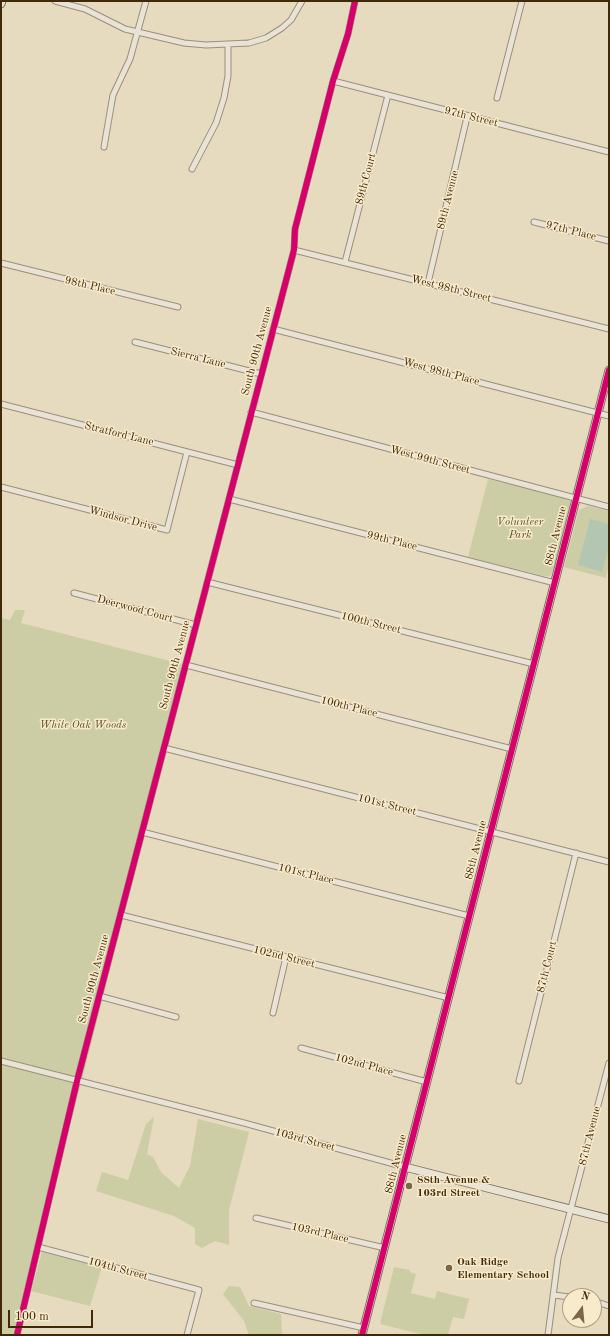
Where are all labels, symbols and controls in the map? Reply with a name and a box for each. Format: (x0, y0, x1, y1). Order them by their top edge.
street label: 97th Street (443, 104, 499, 130)
street label: 89th Court (353, 152, 379, 206)
street label: 89th Avenue (434, 169, 462, 231)
street label: 97th Place (544, 218, 598, 244)
street label: West 98th Street (409, 273, 493, 305)
street label: 98th Place (63, 274, 117, 298)
street label: South 90th Avenue (239, 305, 275, 397)
street label: Sierra Lane (169, 345, 227, 371)
street label: West 98th Place (401, 355, 481, 389)
street label: Stratford Lane (83, 419, 155, 449)
street label: West 99th Street (389, 443, 471, 477)
street label: Windsor Drive (87, 504, 159, 534)
street label: 88th Avenue (542, 505, 570, 567)
park label: Volunteer Park (497, 515, 543, 541)
street label: 99th Place (365, 528, 419, 554)
street label: Deerwood Court (96, 593, 174, 625)
street label: 100th Street (340, 609, 402, 637)
street label: South 90th Avenue (157, 619, 193, 711)
street label: 100th Place (319, 694, 379, 720)
park label: White Oak Woods (40, 718, 126, 732)
street label: 101st Street (356, 791, 418, 819)
street label: 88th Avenue (462, 819, 490, 881)
street label: 101st Place (277, 861, 335, 887)
street label: South 90th Avenue (76, 933, 112, 1025)
street label: 87th Court (534, 940, 560, 994)
street label: 102nd Street (252, 943, 316, 971)
street label: 102nd Place (333, 1051, 395, 1079)
street label: 87th Avenue (576, 1105, 604, 1167)
street label: 103rd Street (274, 1126, 336, 1154)
street label: 88th Avenue (382, 1133, 410, 1195)
place label: 88th Avenue & 103rd Street (417, 1173, 490, 1199)
marker: 88th Avenue & 103rd Street (404, 1181, 414, 1191)
street label: 103rd Place (290, 1220, 350, 1246)
street label: 104th Street (87, 1255, 149, 1283)
place label: Oak Ridge Elementary School (457, 1255, 549, 1281)
marker: Oak Ridge Elementary School (444, 1263, 454, 1273)
north arrow (562, 1288, 602, 1328)
text: N (580, 1291, 591, 1303)
scale bar (10, 1302, 95, 1328)
text: 100 m (15, 1311, 49, 1323)

